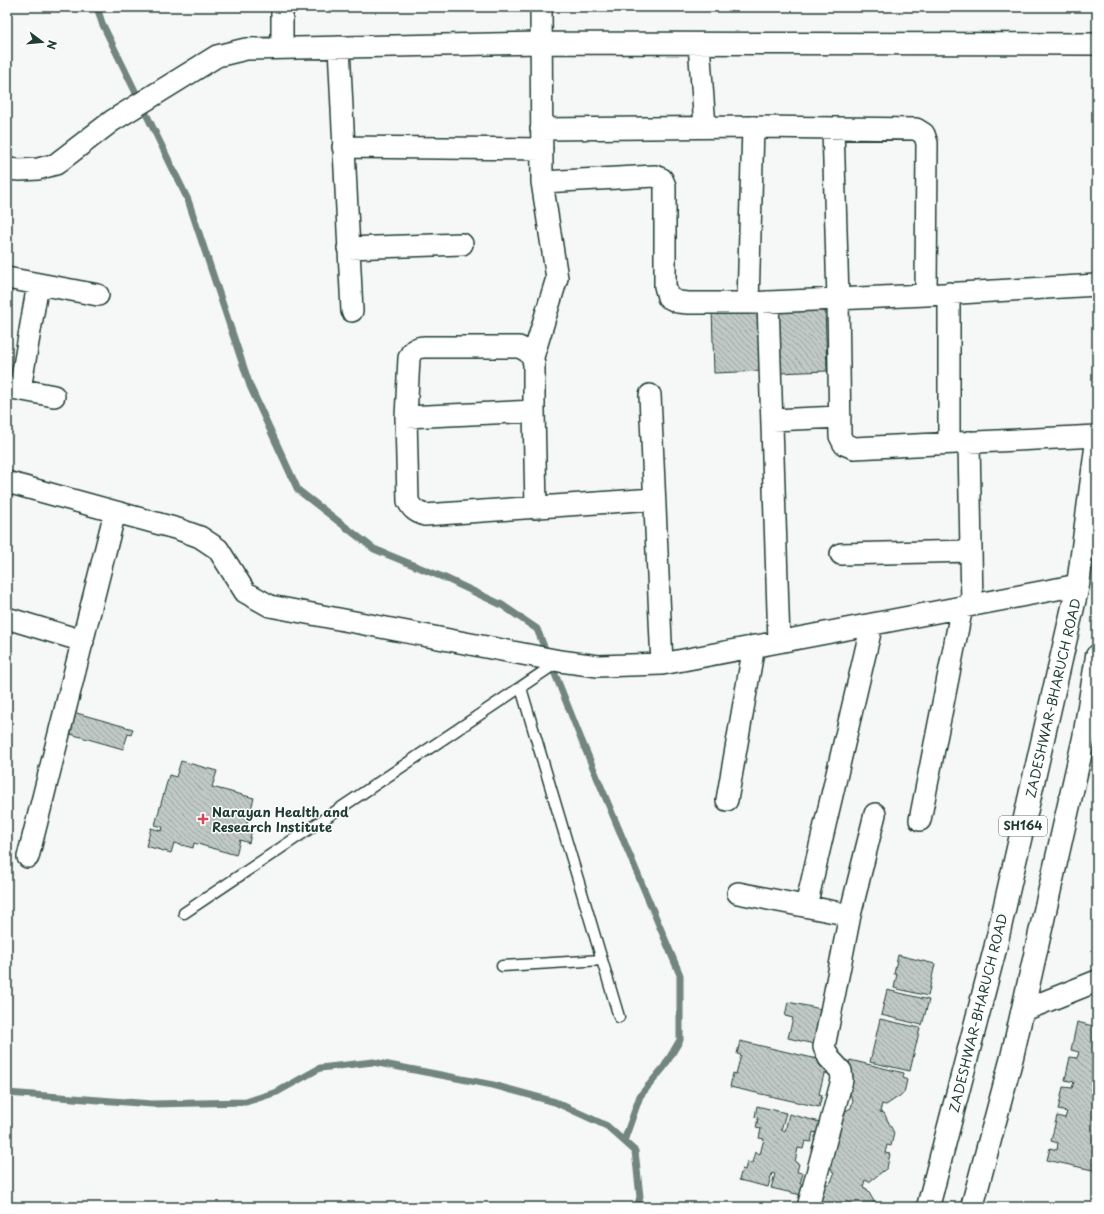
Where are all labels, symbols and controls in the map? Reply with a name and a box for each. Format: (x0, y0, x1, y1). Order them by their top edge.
north arrow (22, 22, 62, 62)
text: N (43, 38, 61, 52)
street label: ZADESHWAR-BHARUCH ROAD (1020, 596, 1085, 800)
place label: Narayan Health and Research Institute (212, 802, 349, 836)
marker: Narayan Health and Research Institute (197, 813, 209, 825)
road number: SH164 (999, 816, 1047, 836)
street label: ZADESHWAR-BHARUCH ROAD (944, 911, 1011, 1114)

